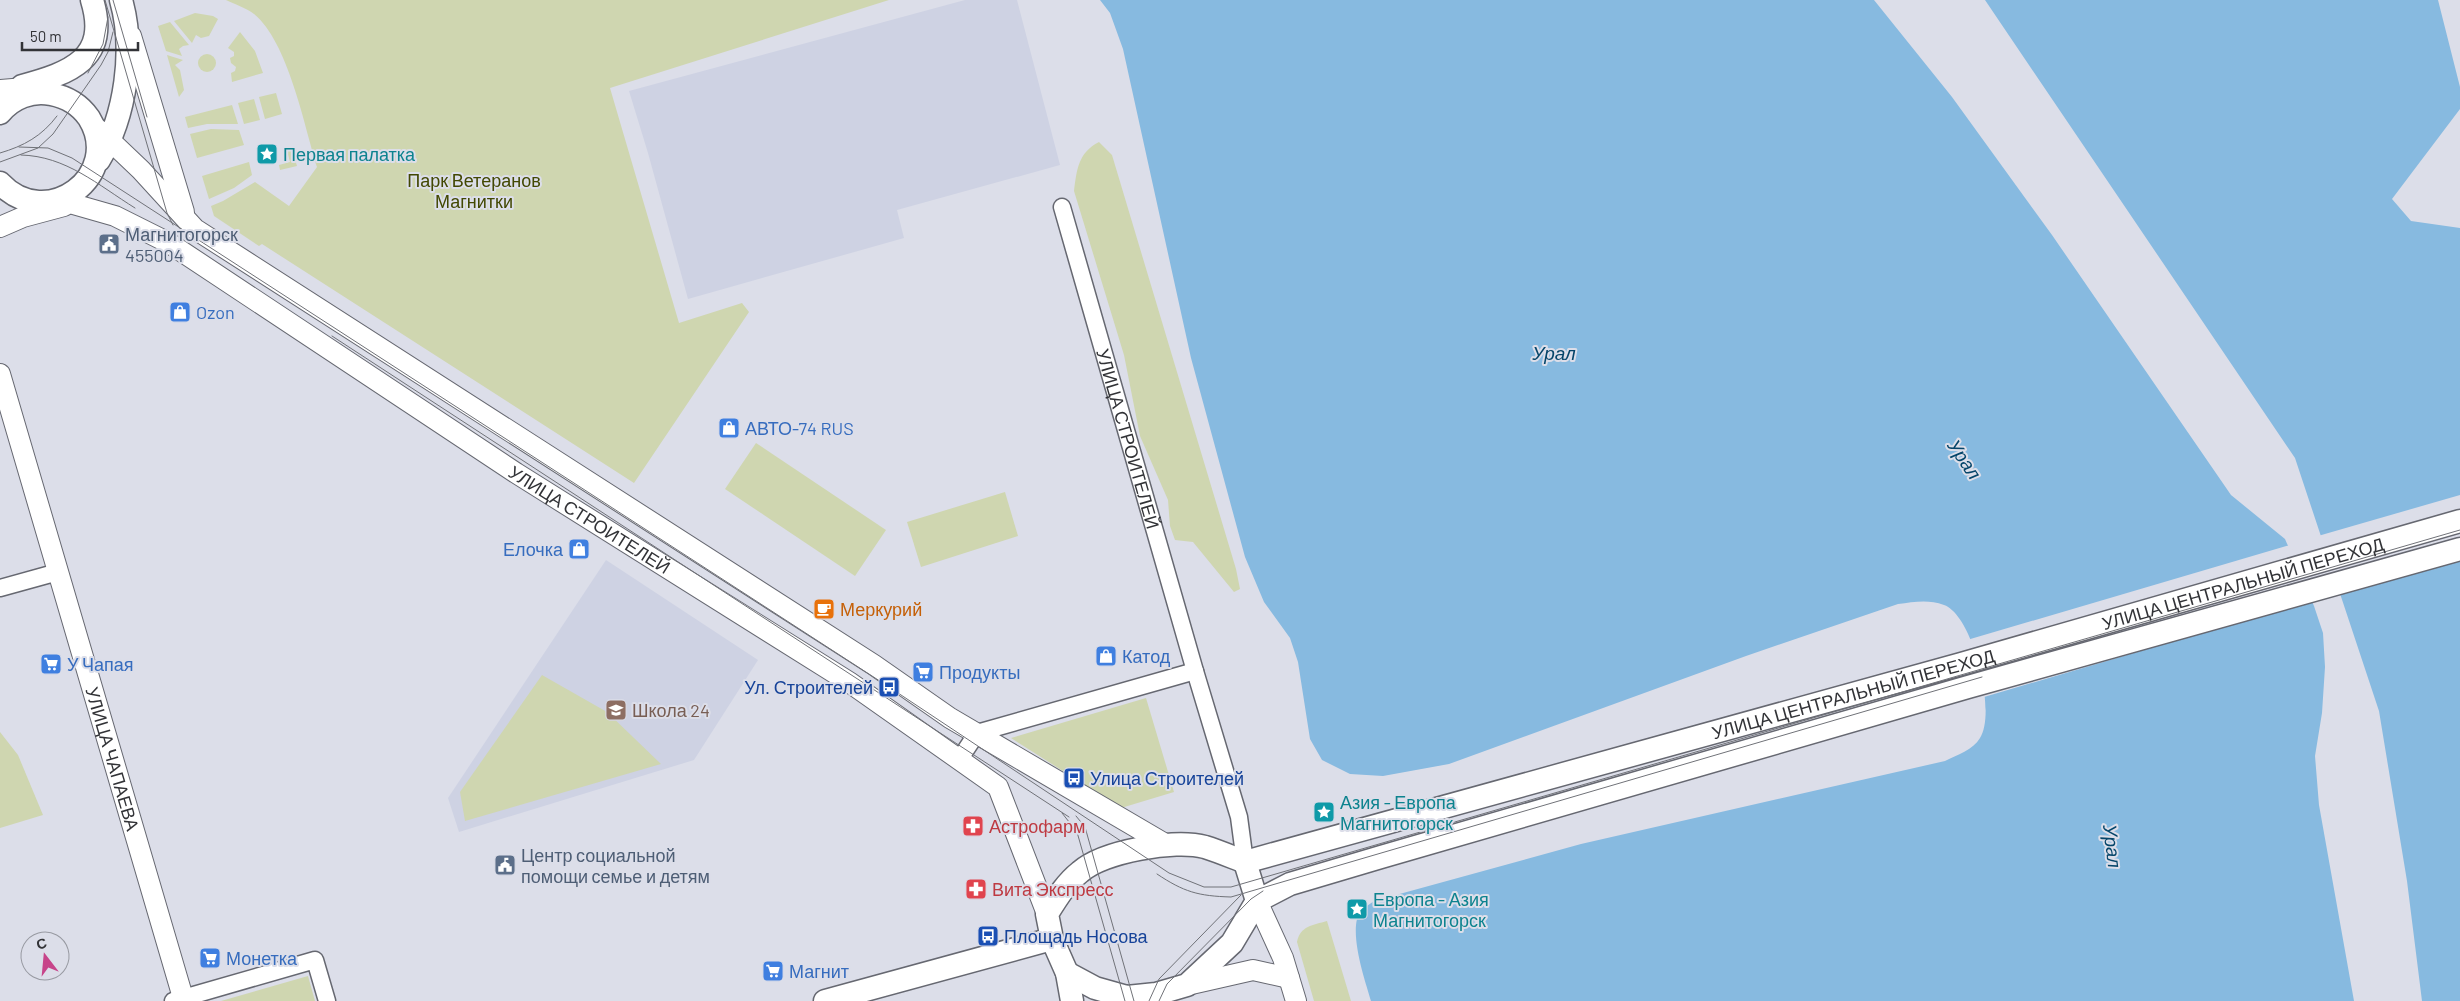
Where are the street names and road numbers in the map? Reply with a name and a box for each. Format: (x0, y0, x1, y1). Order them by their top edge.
street label: УЛИЦА СТРОИТЕЛЕЙ (1092, 346, 1165, 531)
street label: УЛИЦА СТРОИТЕЛЕЙ (505, 460, 675, 578)
street label: УЛИЦА ЦЕНТРАЛЬНЫЙ ПЕРЕХОД (2099, 532, 2386, 634)
street label: УЛИЦА ЦЕНТРАЛЬНЫЙ ПЕРЕХОД (1709, 644, 1997, 743)
street label: УЛИЦА ЧАПАЕВА (81, 684, 144, 833)

